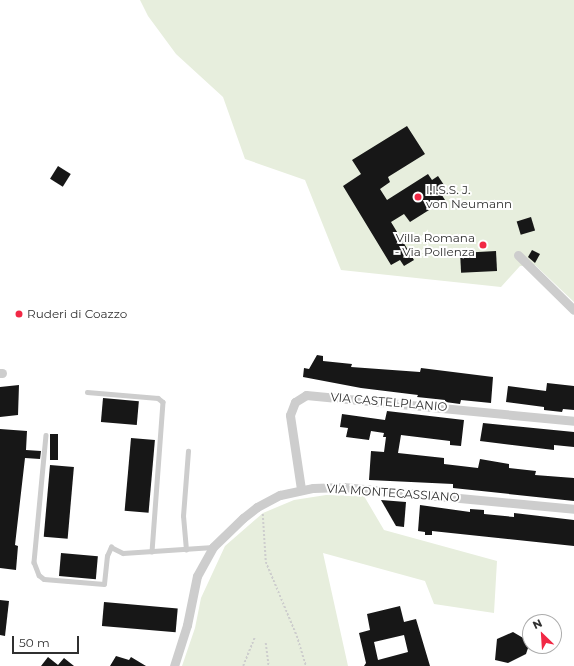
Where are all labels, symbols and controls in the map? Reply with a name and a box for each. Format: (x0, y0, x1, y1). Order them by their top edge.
place label: I.I.S.S. J. von Neumann (426, 183, 512, 211)
marker: I.I.S.S. J. von Neumann (413, 192, 423, 202)
place label: Villa Romana - Via Pollenza (395, 231, 475, 259)
marker: Villa Romana - Via Pollenza (478, 240, 488, 250)
place label: Ruderi di Coazzo (27, 307, 127, 321)
marker: Ruderi di Coazzo (14, 309, 24, 319)
street label: VIA CASTELPLANIO (330, 390, 448, 414)
street label: VIA MONTECASSIANO (326, 481, 460, 505)
north arrow (522, 614, 562, 654)
text: N (530, 616, 544, 632)
scale bar (14, 628, 81, 654)
text: 50 m (19, 635, 50, 650)

